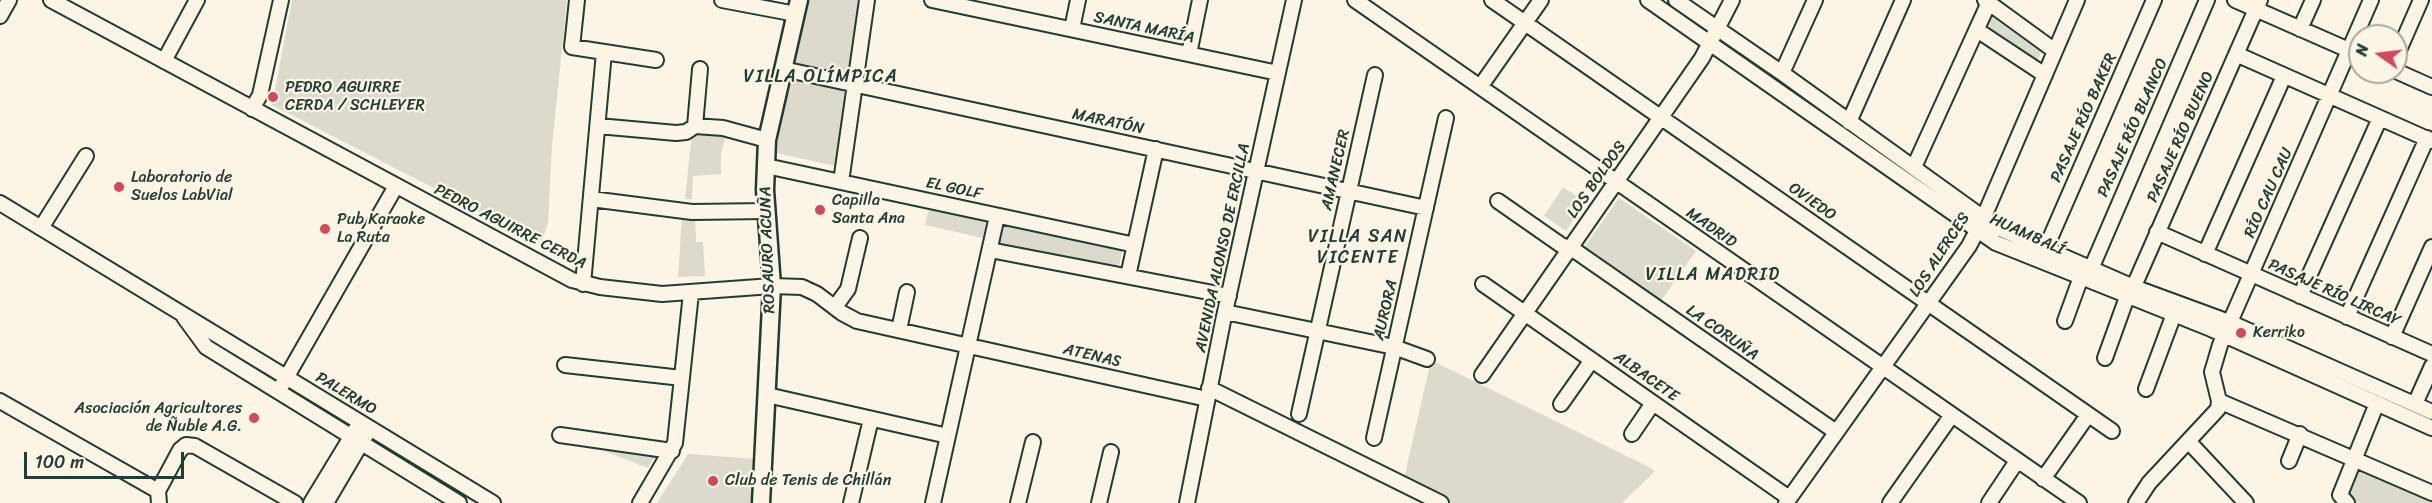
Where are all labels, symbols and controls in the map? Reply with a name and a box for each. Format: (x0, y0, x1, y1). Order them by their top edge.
street label: SANTA MARÍA (1092, 8, 1196, 48)
north arrow (2348, 24, 2408, 84)
text: N (2347, 41, 2377, 59)
street label: PASAJE RÍO BAKER (2047, 51, 2121, 185)
street label: PASAJE RÍO BLANCO (2094, 56, 2172, 200)
district label: VILLA OLÍMPICA (744, 66, 898, 88)
street label: PASAJE RÍO BUENO (2143, 68, 2219, 206)
place label: PEDRO AGUIRRE CERDA / SCHLEYER (285, 78, 425, 116)
marker: PEDRO AGUIRRE CERDA / SCHLEYER (266, 90, 280, 104)
street label: MARATÓN (1070, 105, 1146, 139)
street label: AMANECER (1317, 128, 1355, 212)
street label: LOS BOLDOS (1563, 138, 1631, 222)
street label: AVENIDA ALONSO DE ERCILLA (1191, 142, 1255, 354)
street label: RÍO CAU CAU (2241, 145, 2297, 241)
place label: Laboratorio de Suelos LabVial (131, 168, 233, 206)
street label: EL GOLF (924, 174, 984, 204)
street label: OVIEDO (1785, 179, 1839, 225)
marker: Laboratorio de Suelos LabVial (112, 180, 126, 194)
street label: PEDRO AGUIRRE CERDA (431, 180, 589, 274)
street label: ROSAURO ACUÑA (756, 186, 780, 314)
place label: Capilla Santa Ana (832, 191, 905, 229)
marker: Capilla Santa Ana (813, 203, 827, 217)
street label: MADRID (1682, 204, 1740, 252)
street label: LOS ALERCES (1906, 209, 1974, 301)
place label: Pub Karaoke La Ruta (337, 210, 425, 248)
street label: HUAMBALÍ (1987, 210, 2067, 260)
marker: Pub Karaoke La Ruta (318, 222, 332, 236)
district label: VILLA SAN VICENTE (1308, 226, 1408, 268)
street label: PASAJE RÍO LIRCAY (2265, 255, 2403, 331)
district label: VILLA MADRID (1646, 264, 1780, 286)
street label: AURORA (1370, 278, 1402, 342)
street label: LA CORUÑA (1682, 301, 1762, 365)
place label: Kerriko (2253, 323, 2305, 343)
marker: Kerriko (2234, 326, 2248, 340)
street label: ATENAS (1061, 340, 1123, 372)
street label: ALBACETE (1610, 348, 1682, 406)
street label: PALERMO (312, 368, 380, 420)
place label: Asociación Agricultores de Ñuble A.G. (75, 399, 242, 437)
marker: Asociación Agricultores de Ñuble A.G. (247, 411, 261, 425)
scale bar (27, 440, 188, 478)
text: 100 m (35, 446, 84, 478)
place label: Club de Tenis de Chillán (725, 471, 891, 491)
marker: Club de Tenis de Chillán (706, 474, 720, 488)

